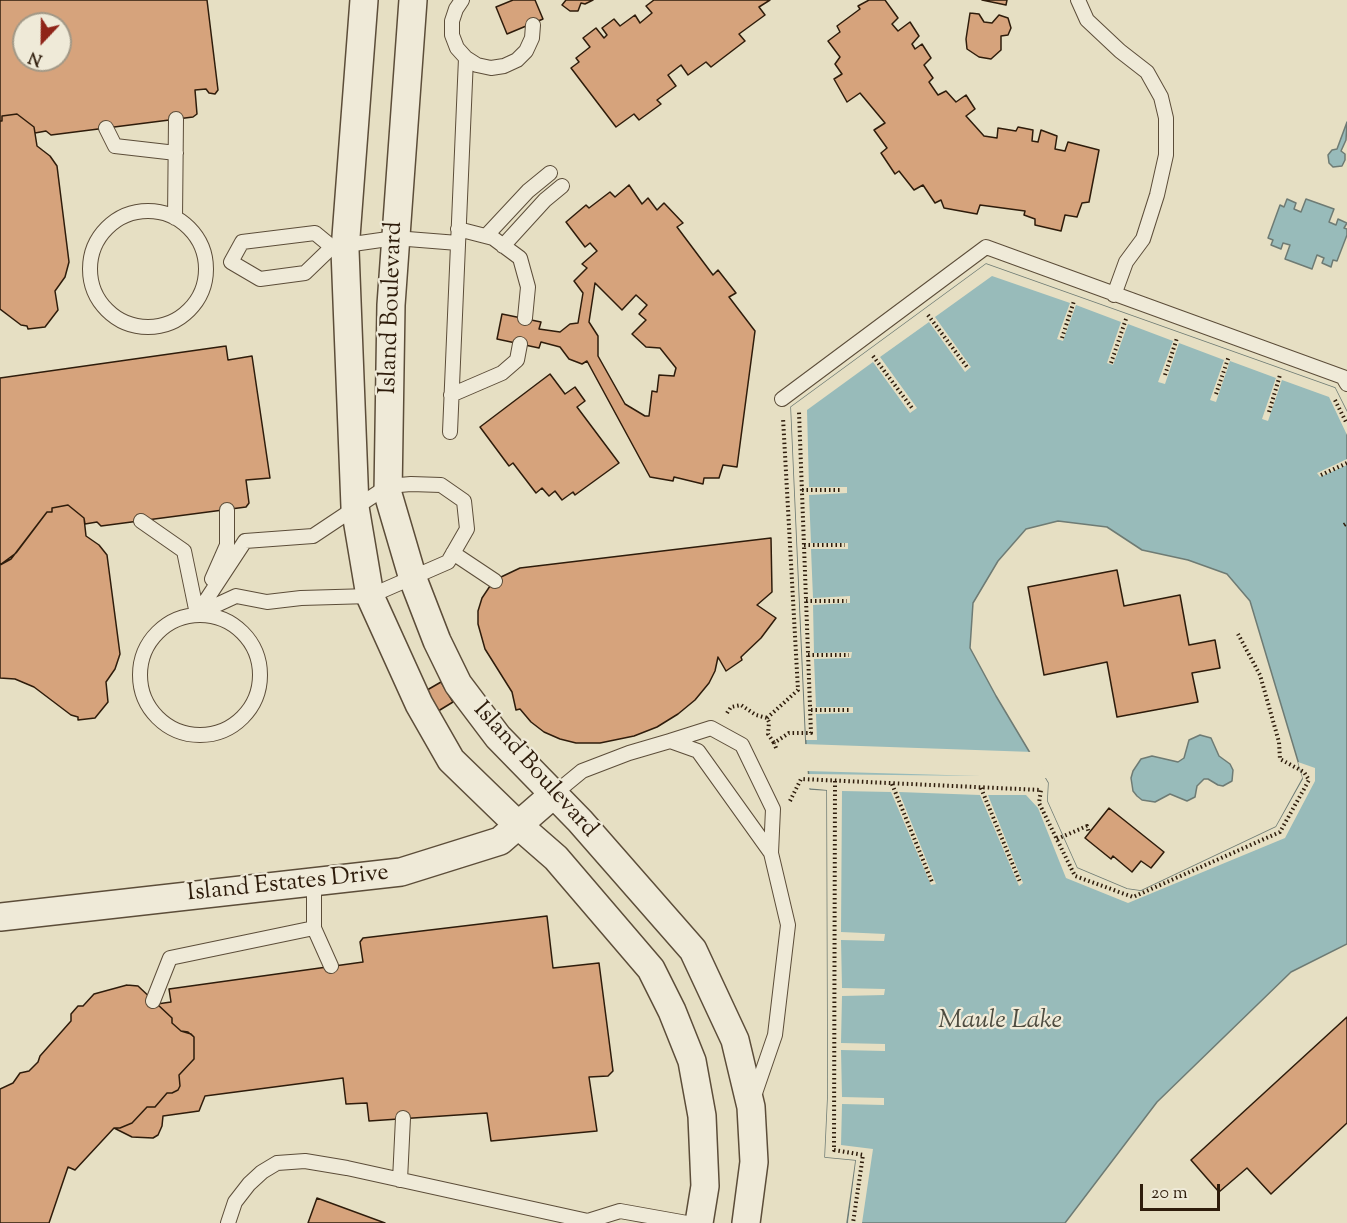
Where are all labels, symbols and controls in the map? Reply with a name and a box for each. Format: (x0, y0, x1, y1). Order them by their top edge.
north arrow (12, 12, 72, 72)
text: N (26, 44, 46, 70)
street label: Island Boulevard (376, 221, 410, 395)
street label: Island Boulevard (465, 697, 603, 845)
street label: Island Estates Drive (186, 860, 390, 910)
water label: Maule Lake (938, 1007, 1062, 1039)
scale bar (1143, 1172, 1222, 1210)
text: 20 m (1151, 1181, 1188, 1207)

